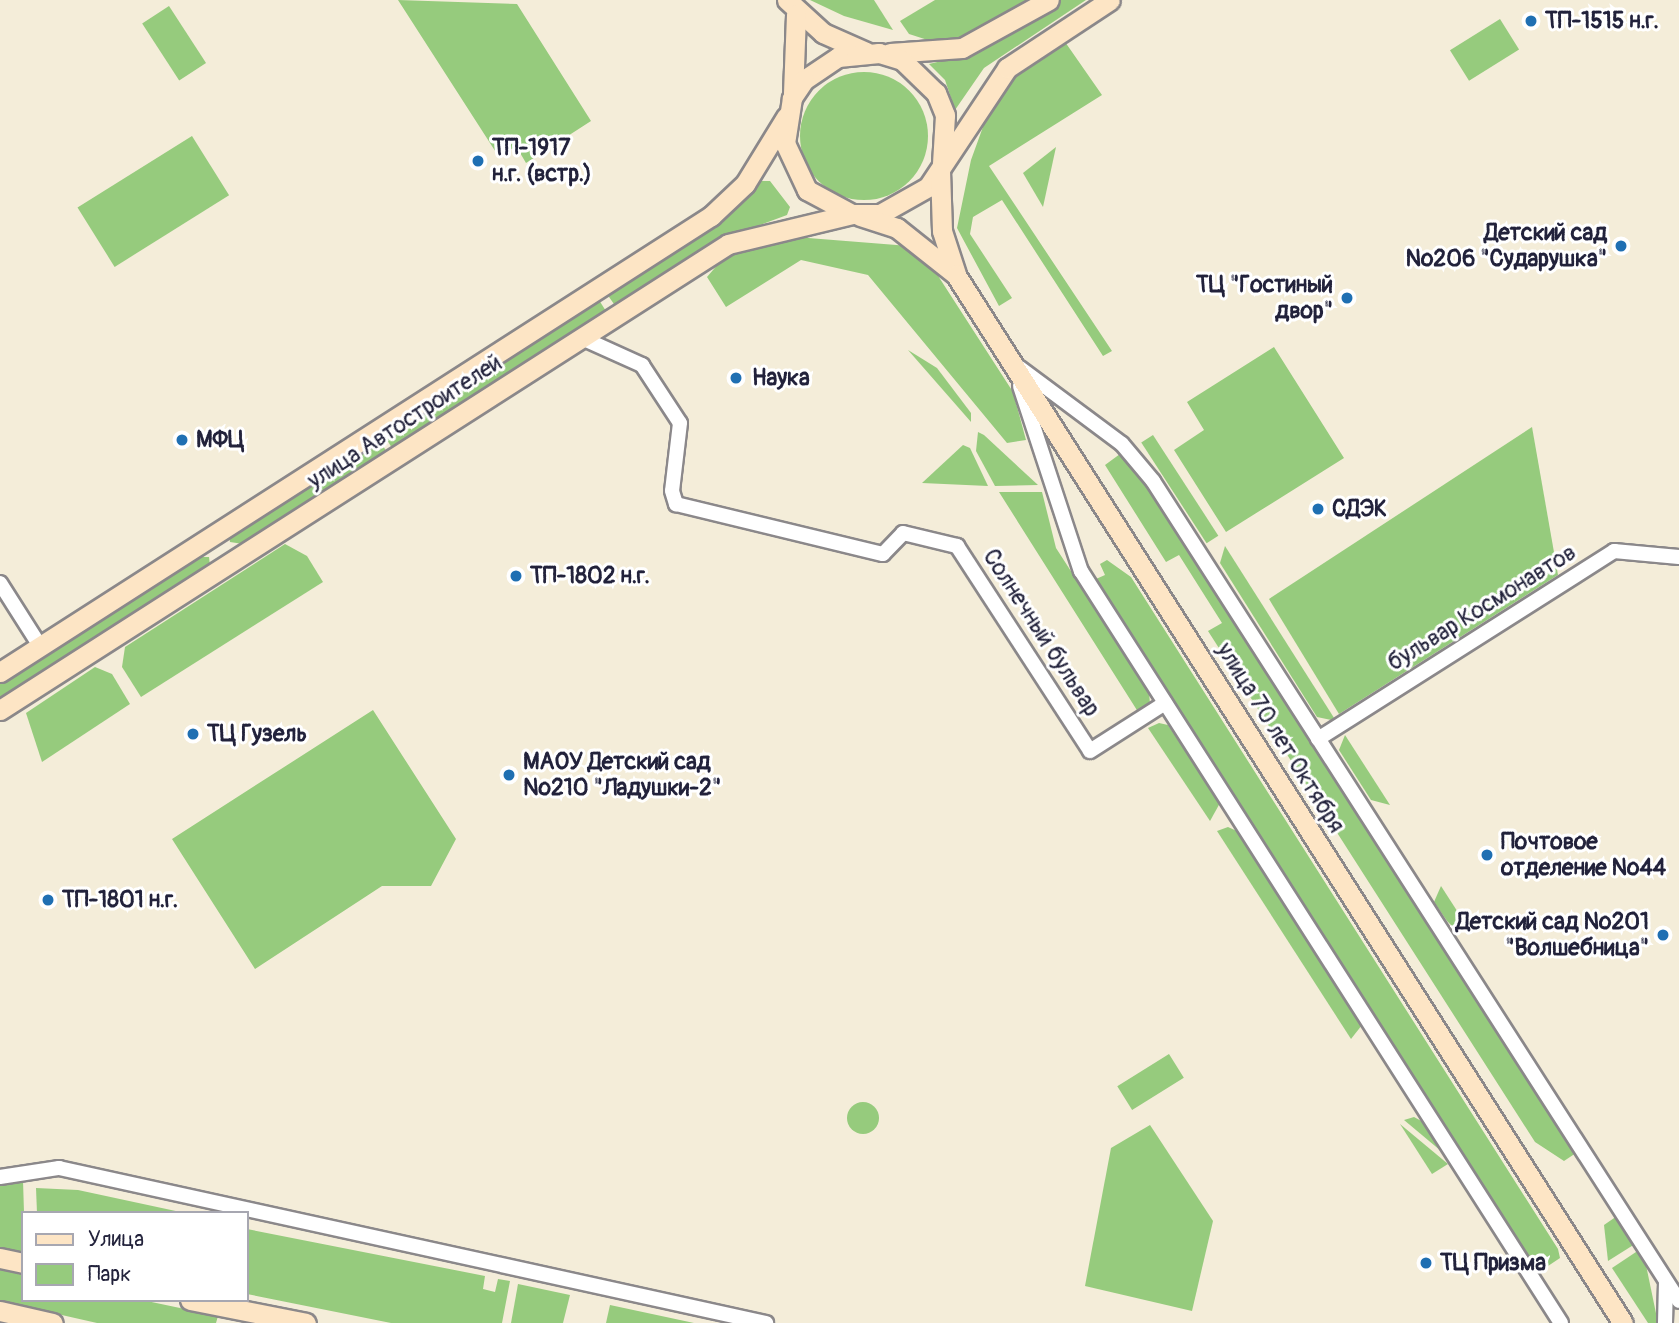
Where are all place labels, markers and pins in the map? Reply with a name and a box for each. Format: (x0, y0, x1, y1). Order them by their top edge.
place label: ТП-1515 н.г. (1545, 7, 1659, 35)
marker: ТП-1515 н.г. (1523, 13, 1539, 29)
place label: ТП-1917 н.г. (встр.) (492, 134, 592, 188)
marker: ТП-1917 н.г. (встр.) (470, 153, 486, 169)
place label: Детский сад №206 "Сударушка" (1405, 219, 1607, 273)
marker: Детский сад №206 "Сударушка" (1613, 238, 1629, 254)
place label: ТЦ "Гостиный двор" (1196, 271, 1333, 325)
marker: ТЦ "Гостиный двор" (1339, 290, 1355, 306)
place label: Наука (752, 364, 810, 392)
marker: Наука (726, 368, 746, 388)
place label: МФЦ (196, 426, 244, 454)
marker: МФЦ (174, 432, 190, 448)
place label: СДЭК (1332, 495, 1387, 523)
marker: СДЭК (1310, 501, 1326, 517)
place label: ТП-1802 н.г. (530, 562, 650, 590)
marker: ТП-1802 н.г. (508, 568, 524, 584)
place label: ТЦ Гузель (207, 720, 307, 748)
marker: ТЦ Гузель (185, 726, 201, 742)
place label: МАОУ Детский сад №210 "Ладушки-2" (523, 748, 721, 802)
marker: МАОУ Детский сад №210 "Ладушки-2" (501, 767, 517, 783)
place label: Почтовое отделение №44 (1501, 828, 1666, 882)
marker: Почтовое отделение №44 (1479, 847, 1495, 863)
place label: ТП-1801 н.г. (62, 886, 178, 914)
marker: ТП-1801 н.г. (40, 892, 56, 908)
place label: Детский сад №201 "Волшебница" (1456, 908, 1649, 962)
marker: Детский сад №201 "Волшебница" (1655, 927, 1671, 943)
place label: ТЦ Призма (1440, 1249, 1546, 1277)
marker: ТЦ Призма (1418, 1255, 1434, 1271)

